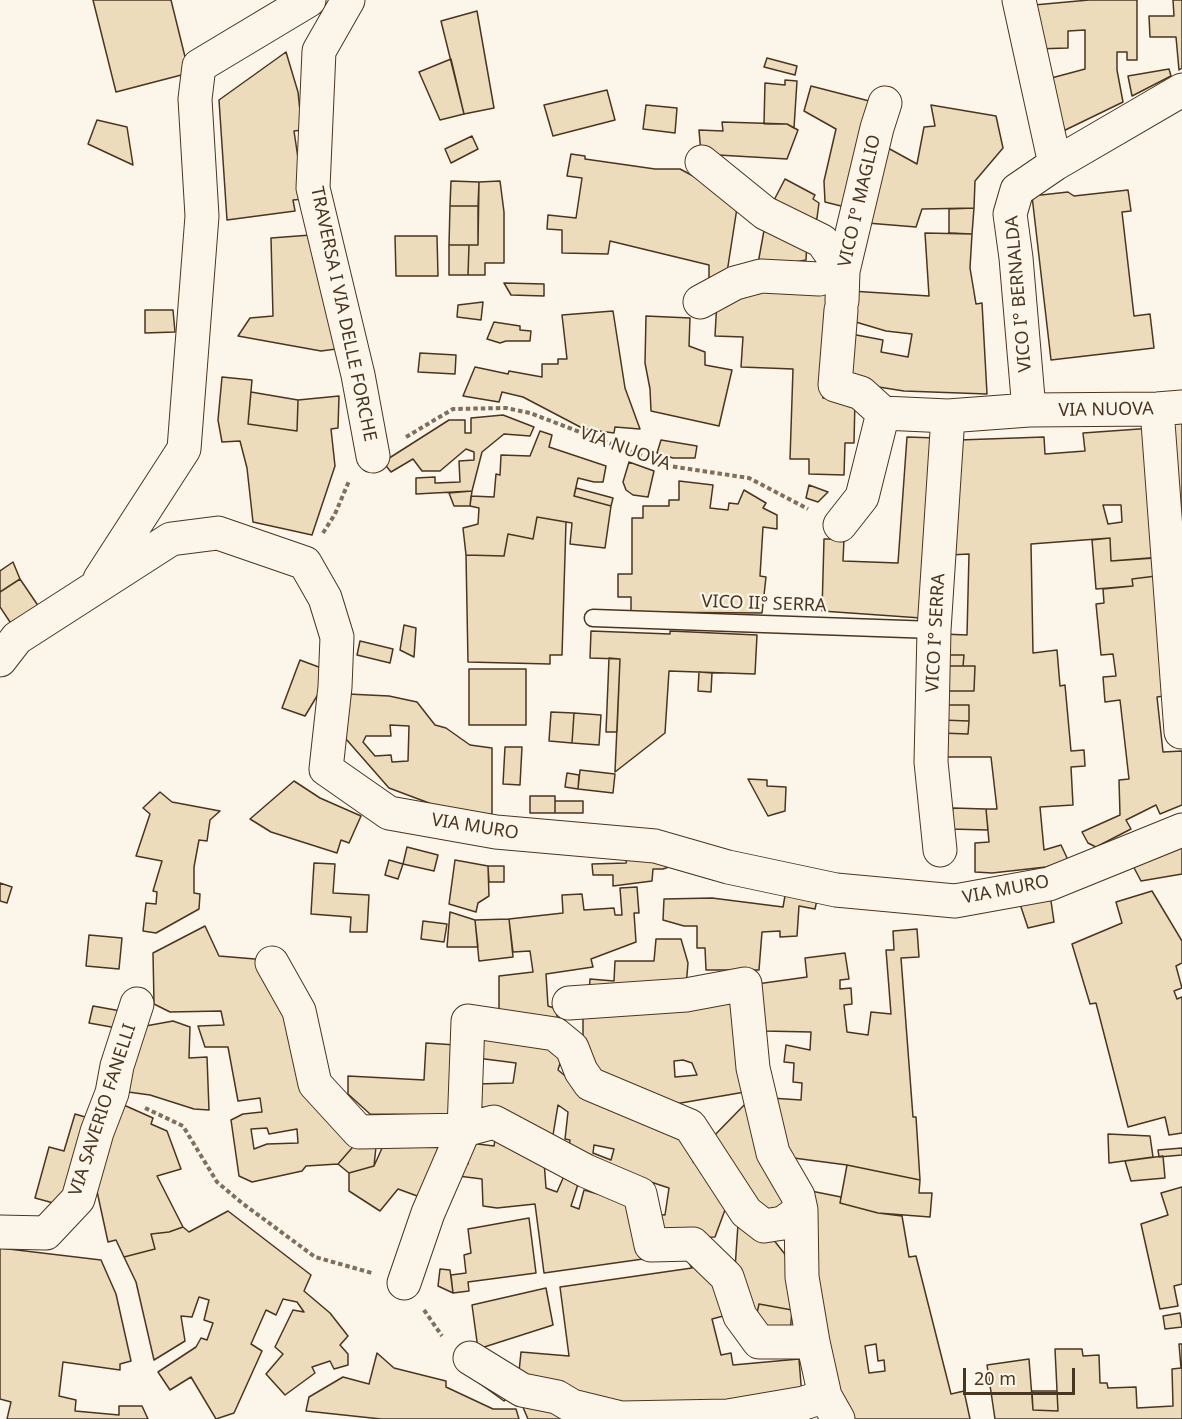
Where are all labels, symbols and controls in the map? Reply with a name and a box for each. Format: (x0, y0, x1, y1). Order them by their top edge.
street label: VICO I° MAGLIO (834, 133, 886, 269)
street label: TRAVERSA I VIA DELLE FORCHE (305, 185, 381, 443)
street label: VICO I° BERNALDA (1001, 215, 1037, 373)
street label: VIA NUOVA (1058, 398, 1154, 422)
street label: VIA NUOVA (576, 423, 674, 475)
street label: VICO I° SERRA (922, 573, 950, 693)
street label: VICO II° SERRA (701, 591, 827, 617)
street label: VIA MURO (430, 809, 520, 845)
street label: VIA MURO (961, 871, 1051, 909)
street label: VIA SAVERIO FANELLI (65, 1021, 141, 1199)
scale bar (966, 1356, 1078, 1394)
text: 20 m (974, 1366, 1016, 1390)

